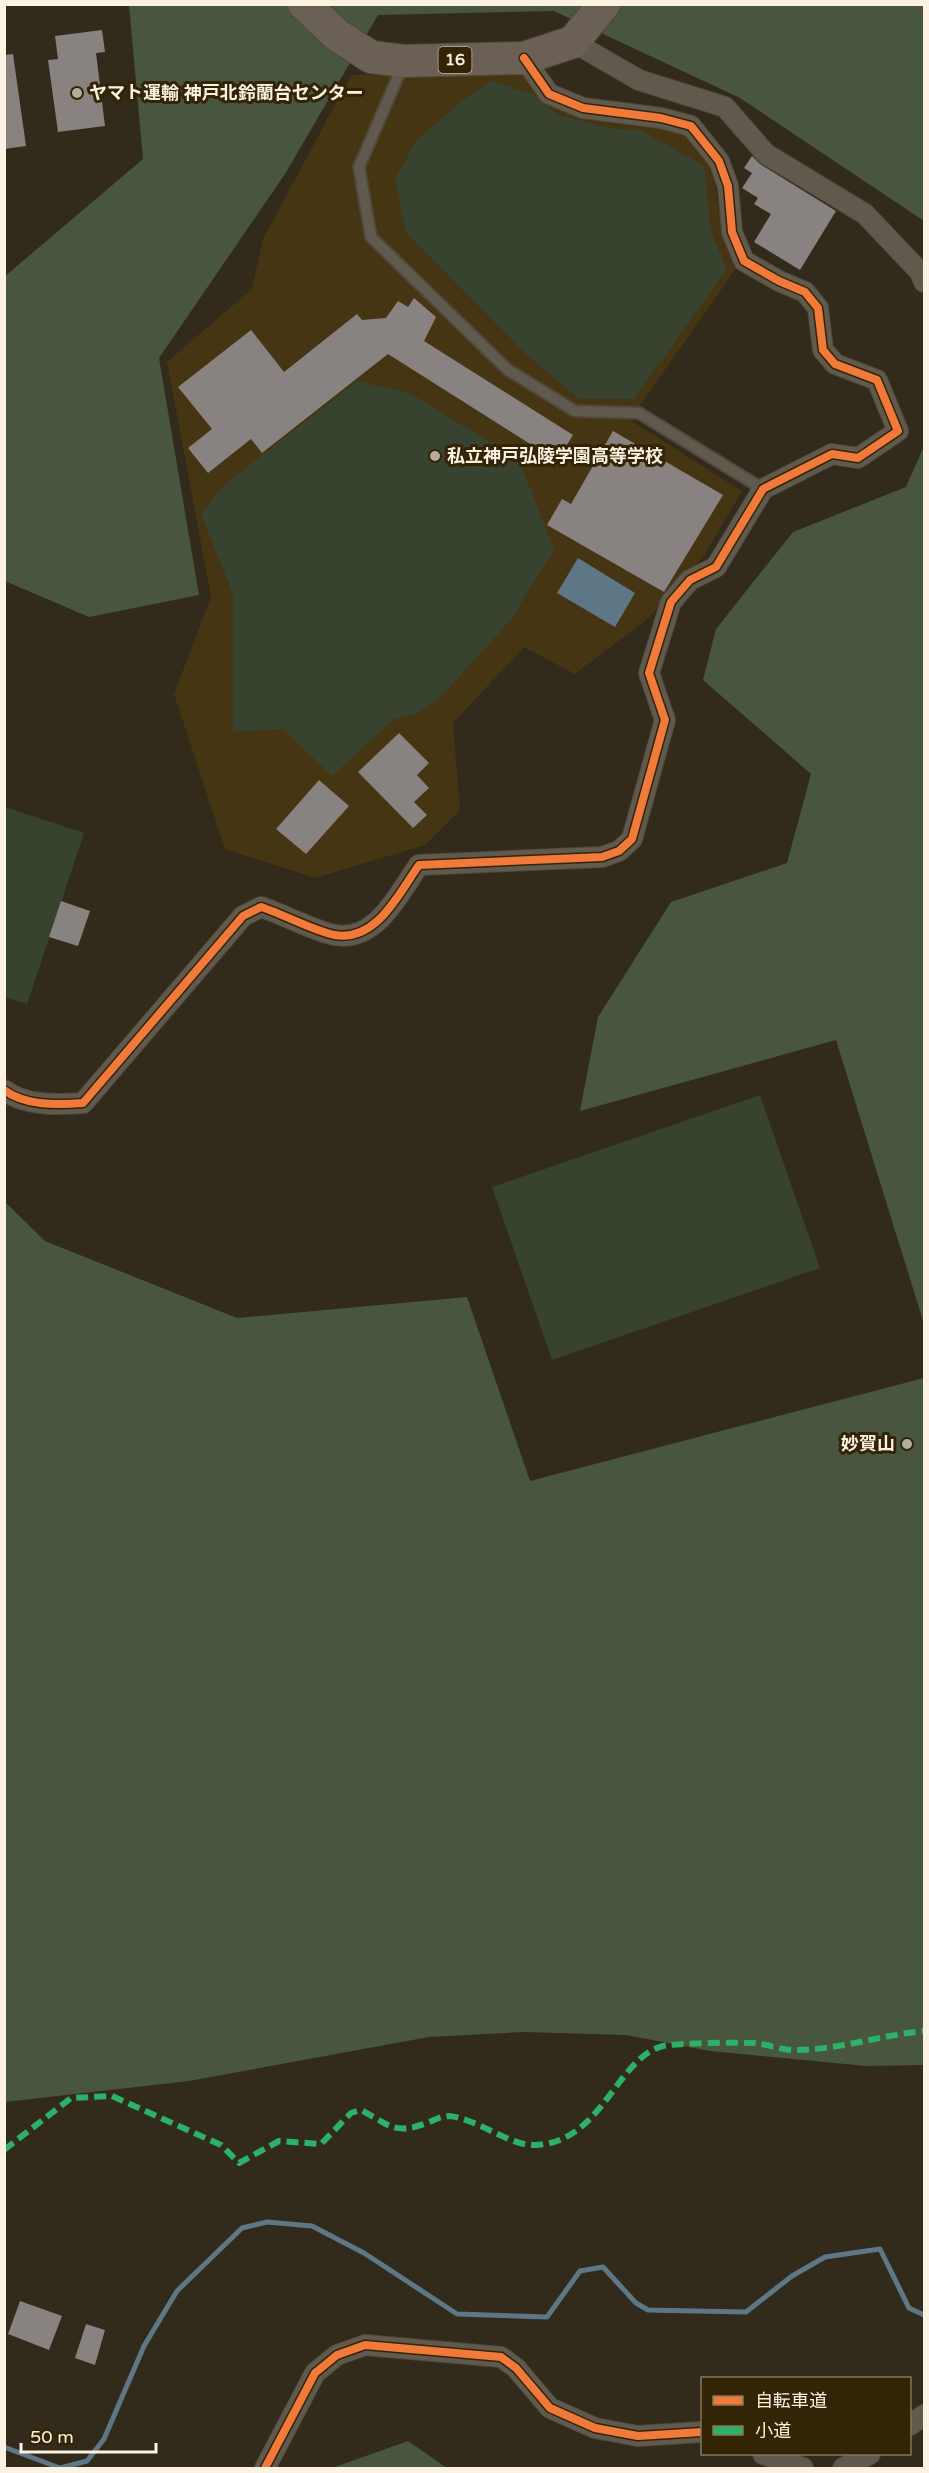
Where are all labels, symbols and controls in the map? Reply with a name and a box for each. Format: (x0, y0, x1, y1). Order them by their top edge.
road number: 16 (438, 47, 472, 73)
place label: ヤマト運輸 神戸北鈴蘭台センター (89, 82, 364, 104)
marker: ヤマト運輸 神戸北鈴蘭台センター (70, 86, 84, 100)
place label: 私立神戸弘陵学園高等学校 (447, 445, 663, 467)
marker: 私立神戸弘陵学園高等学校 (428, 449, 442, 463)
place label: 妙賀山 (841, 1433, 895, 1455)
marker: 妙賀山 (900, 1437, 914, 1451)
legend (701, 2377, 911, 2455)
text: 自転車道 (755, 2390, 827, 2412)
scale bar (21, 2416, 156, 2454)
text: 小道 (755, 2420, 791, 2442)
text: 50 m (30, 2426, 74, 2448)

